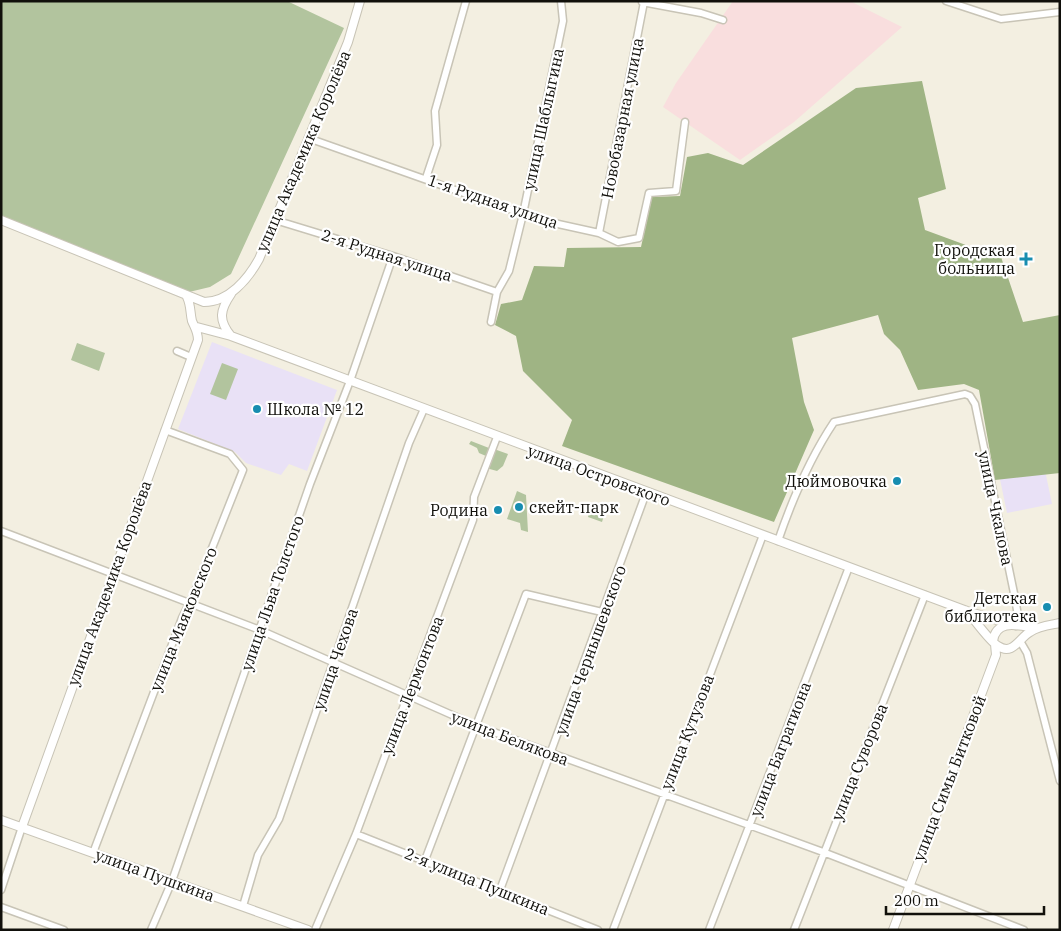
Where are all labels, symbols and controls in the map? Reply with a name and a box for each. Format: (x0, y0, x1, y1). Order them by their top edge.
street label: Новобазарная улица (597, 35, 647, 200)
street label: улица Шаблыгина (518, 46, 568, 192)
street label: улица Академика Королёва (251, 47, 355, 255)
street label: 1-я Рудная улица (425, 169, 561, 233)
street label: 2-я Рудная улица (319, 224, 455, 286)
place label: Городская больница (934, 240, 1015, 278)
marker: Городская больница (1019, 252, 1033, 266)
place label: Школа № 12 (267, 399, 364, 419)
marker: Школа № 12 (251, 403, 263, 415)
street label: улица Островского (525, 440, 673, 510)
street label: улица Чкалова (974, 449, 1018, 568)
place label: Дюймовочка (785, 471, 887, 491)
marker: Дюймовочка (891, 475, 903, 487)
street label: улица Академика Королёва (62, 477, 156, 688)
place label: скейт-парк (529, 497, 619, 517)
place label: Родина (430, 500, 488, 520)
marker: скейт-парк (513, 501, 525, 513)
marker: Родина (492, 504, 504, 516)
street label: улица Льва Толстого (236, 513, 308, 673)
street label: улица Маяковского (145, 544, 221, 694)
street label: улица Чернышевского (550, 562, 630, 738)
place label: Детская библиотека (945, 588, 1037, 626)
marker: Детская библиотека (1041, 601, 1053, 613)
street label: улица Чехова (308, 605, 362, 713)
street label: улица Лермонтова (376, 612, 448, 757)
street label: улица Кутузова (656, 671, 718, 793)
street label: улица Багратиона (745, 678, 815, 820)
street label: улица Симы Битковой (908, 692, 990, 864)
street label: улица Суворова (826, 700, 892, 824)
street label: улица Белякова (448, 706, 572, 770)
street label: 2-я улица Пушкина (402, 843, 553, 919)
street label: улица Пушкина (93, 844, 218, 906)
scale bar (886, 884, 1044, 916)
text: 200 m (894, 891, 939, 910)

